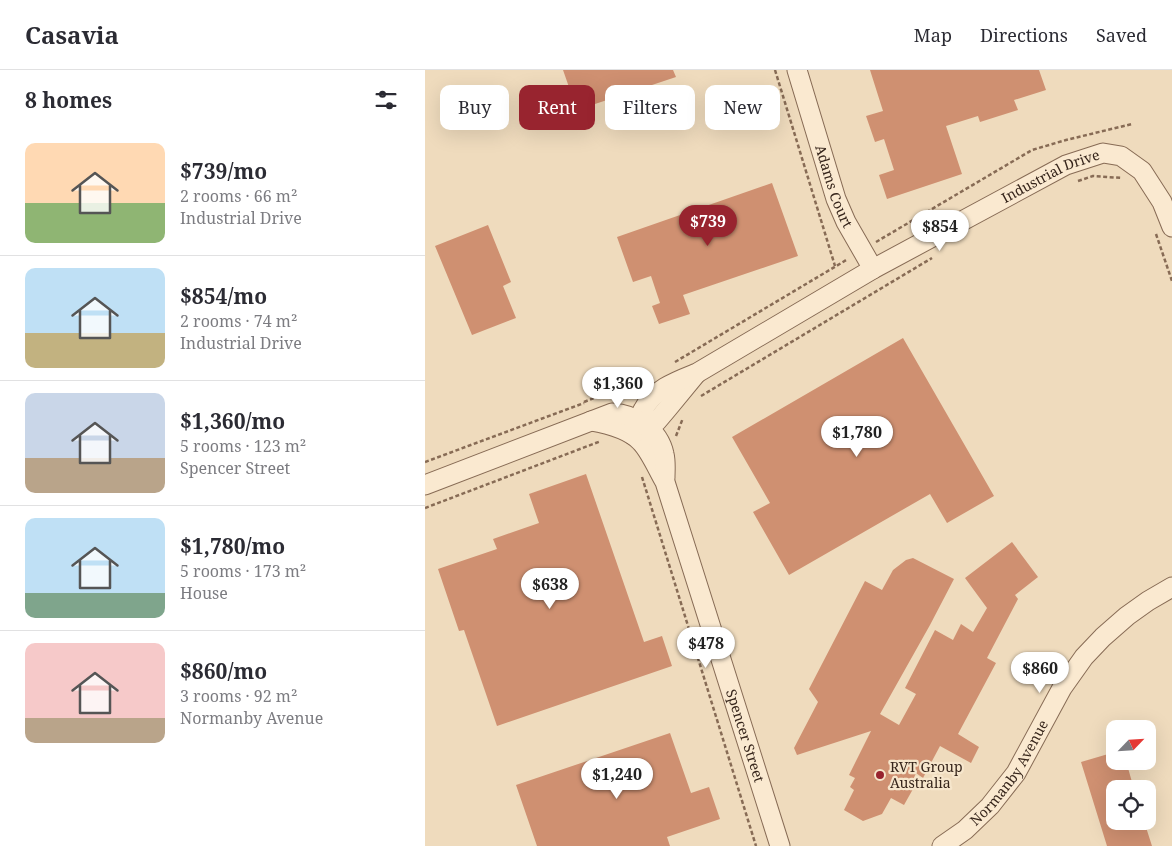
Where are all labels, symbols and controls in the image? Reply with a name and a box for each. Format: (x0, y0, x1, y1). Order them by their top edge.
text: Casavia (25, 18, 119, 51)
text: Map (914, 23, 952, 47)
text: Directions (980, 23, 1068, 47)
text: Saved (1096, 23, 1147, 47)
chip: Buy (440, 85, 509, 130)
chip: Rent (519, 85, 595, 130)
chip: Filters (605, 85, 695, 130)
chip: New (705, 85, 780, 130)
text: 8 homes (25, 86, 112, 114)
icon: filters (372, 86, 400, 114)
street label: Adams Court (811, 143, 857, 231)
street label: Industrial Drive (998, 145, 1102, 207)
text: $739/mo (180, 157, 267, 185)
icon: home (65, 163, 125, 223)
text: 2 rooms · 66 m² (180, 185, 297, 207)
pin: $739 (678, 204, 738, 247)
text: Industrial Drive (180, 207, 302, 229)
text: $739 (690, 210, 726, 232)
pin: $854 (910, 210, 970, 252)
text: $854 (922, 215, 958, 237)
text: $854/mo (180, 282, 267, 310)
icon: home (65, 288, 125, 348)
text: 2 rooms · 74 m² (180, 310, 297, 332)
text: Industrial Drive (180, 332, 302, 354)
pin: $1,360 (577, 366, 659, 409)
text: $1,360 (593, 372, 643, 394)
text: $1,360/mo (180, 407, 285, 435)
icon: home (65, 413, 125, 473)
pin: $1,780 (816, 416, 898, 458)
text: $1,780 (832, 421, 882, 443)
text: 5 rooms · 123 m² (180, 435, 306, 457)
text: Spencer Street (180, 457, 290, 479)
text: $1,780/mo (180, 532, 285, 560)
icon: home (65, 538, 125, 598)
text: 5 rooms · 173 m² (180, 560, 306, 582)
pin: $638 (520, 568, 580, 610)
text: $638 (532, 573, 568, 595)
text: House (180, 582, 228, 604)
pin: $478 (676, 626, 736, 669)
text: $478 (688, 632, 724, 654)
pin: $860 (1010, 652, 1070, 694)
text: $860/mo (180, 657, 267, 685)
text: $860 (1022, 657, 1058, 679)
icon: home (65, 663, 125, 723)
text: 3 rooms · 92 m² (180, 685, 297, 707)
street label: Spencer Street (722, 687, 769, 785)
text: Normanby Avenue (180, 707, 323, 729)
street label: Normanby Avenue (965, 716, 1052, 829)
north arrow (1106, 720, 1156, 770)
map controls (1106, 720, 1156, 830)
place label: RVT Group Australia (890, 757, 963, 792)
pin: $1,240 (576, 758, 658, 800)
text: $1,240 (592, 763, 642, 785)
marker: RVT Group Australia (874, 769, 886, 781)
button: locate (1106, 780, 1156, 830)

